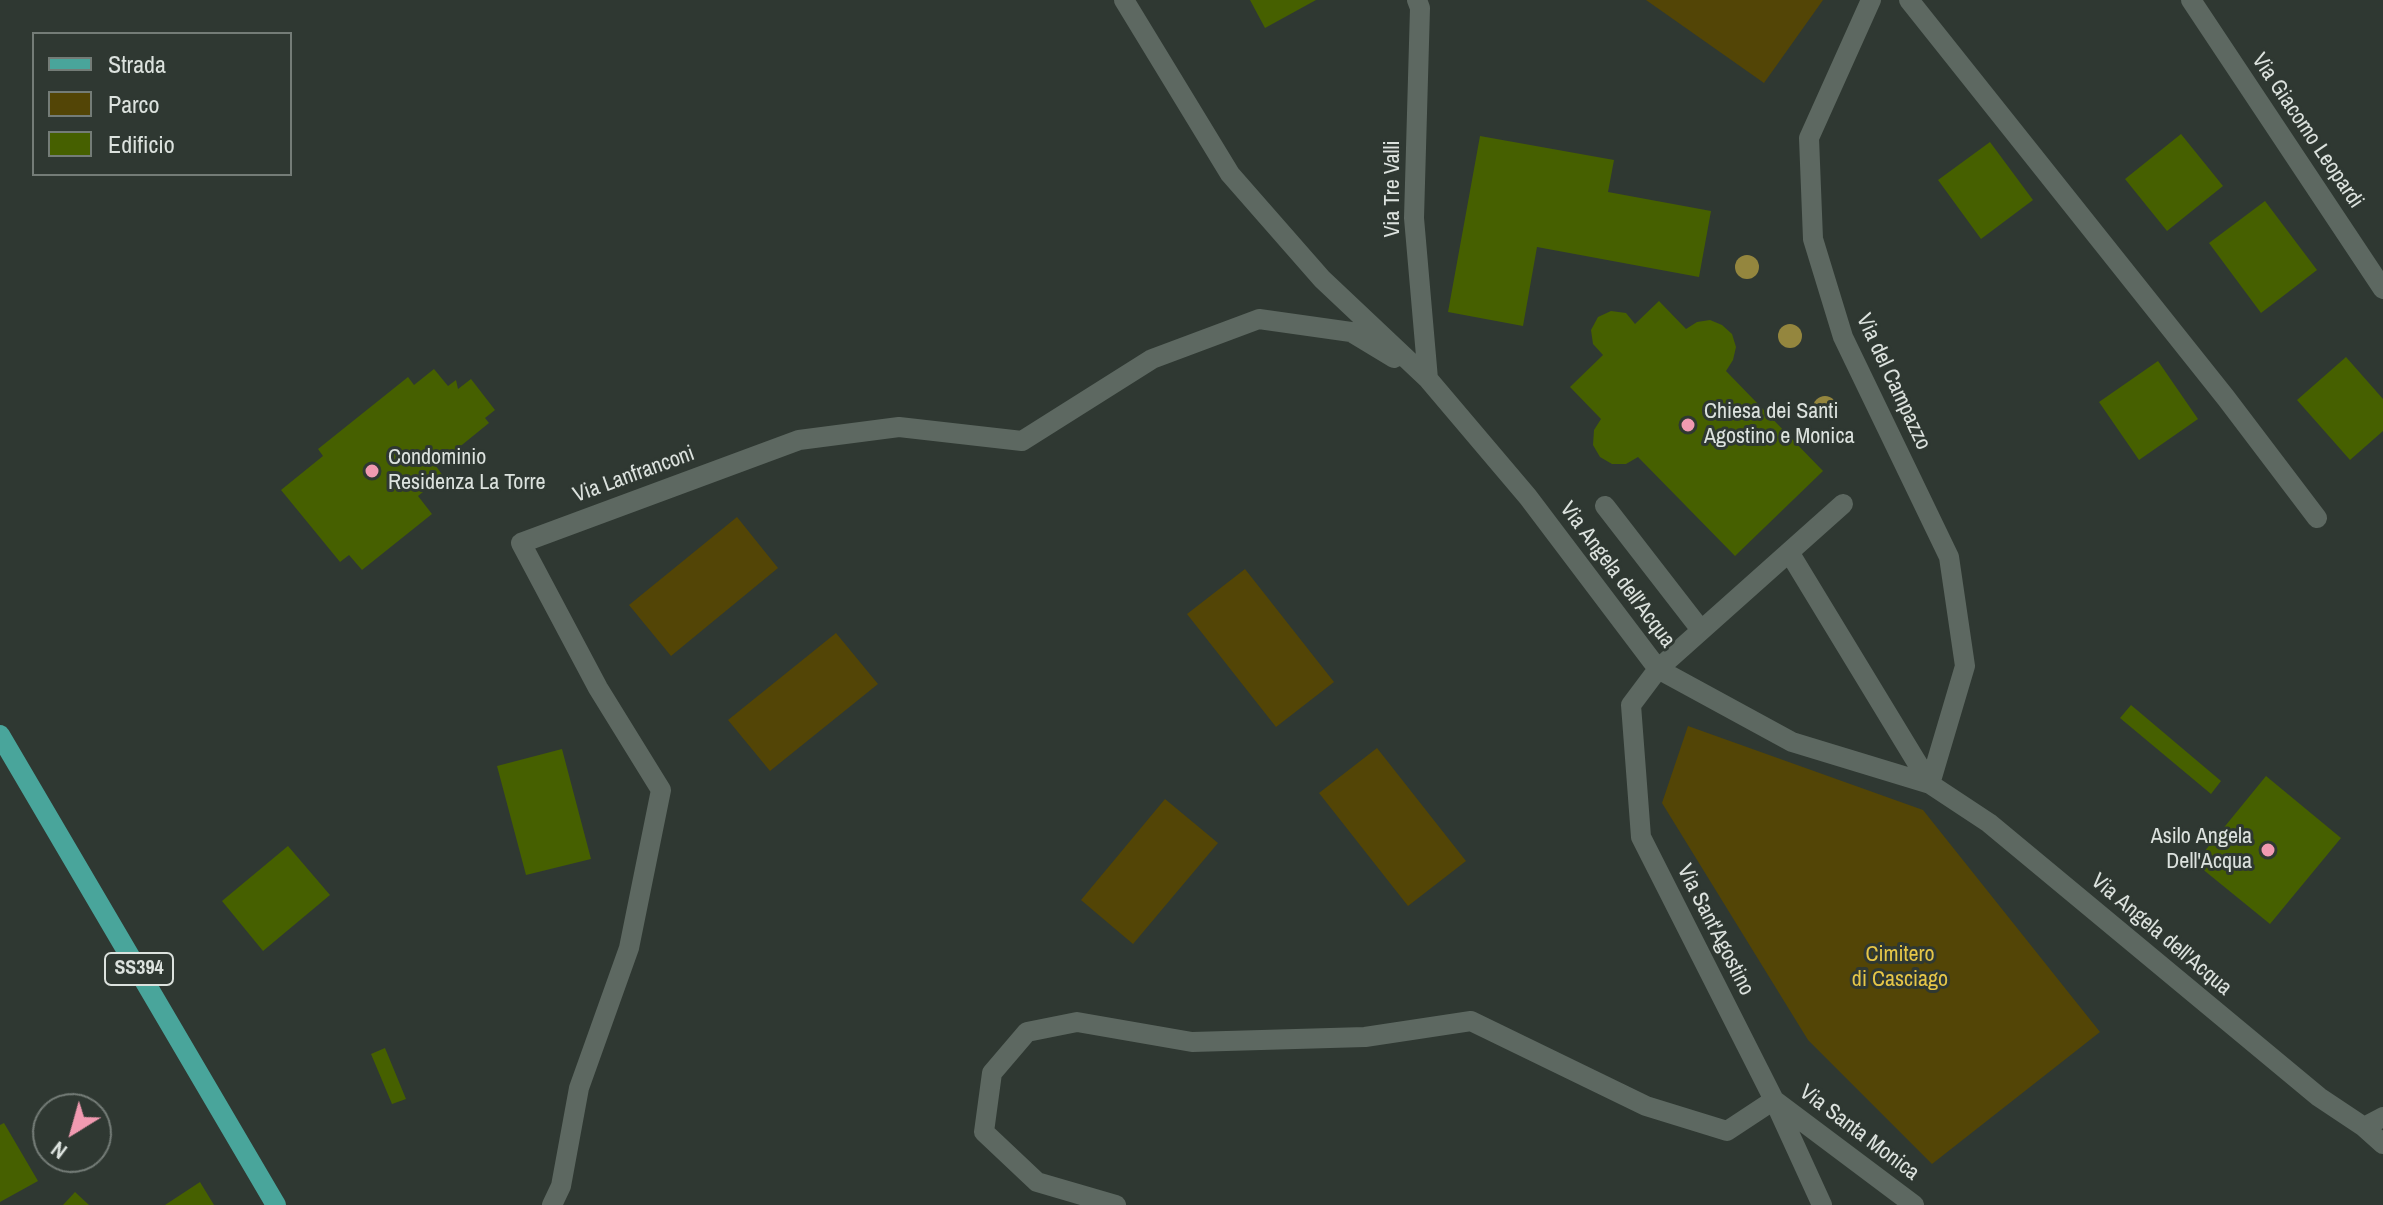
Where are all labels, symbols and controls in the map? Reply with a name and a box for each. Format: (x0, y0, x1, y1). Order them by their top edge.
legend (32, 32, 292, 176)
text: Strada (108, 48, 166, 80)
street label: Via Giacomo Leopardi (2245, 49, 2369, 213)
text: Parco (108, 88, 159, 120)
text: Edificio (108, 128, 175, 160)
street label: Via Tre Valli (1380, 141, 1406, 237)
street label: Via del Campazzo (1850, 310, 1936, 454)
place label: Chiesa dei Santi Agostino e Monica (1704, 399, 1854, 450)
marker: Chiesa dei Santi Agostino e Monica (1679, 416, 1697, 434)
street label: Via Lanfranconi (570, 441, 698, 509)
place label: Condominio Residenza La Torre (388, 445, 545, 496)
marker: Condominio Residenza La Torre (363, 462, 381, 480)
street label: Via Angela dell'Acqua (1554, 497, 1680, 653)
place label: Asilo Angela Dell'Acqua (2151, 824, 2252, 876)
marker: Asilo Angela Dell'Acqua (2259, 841, 2277, 859)
street label: Via Sant'Agostino (1671, 860, 1759, 1000)
street label: Via Angela dell'Acqua (2085, 868, 2237, 1002)
park label: Cimitero di Casciago (1852, 942, 1948, 994)
road number: SS394 (105, 953, 173, 985)
street label: Via Santa Monica (1794, 1079, 1924, 1187)
north arrow (32, 1093, 112, 1173)
text: N (45, 1135, 73, 1166)

